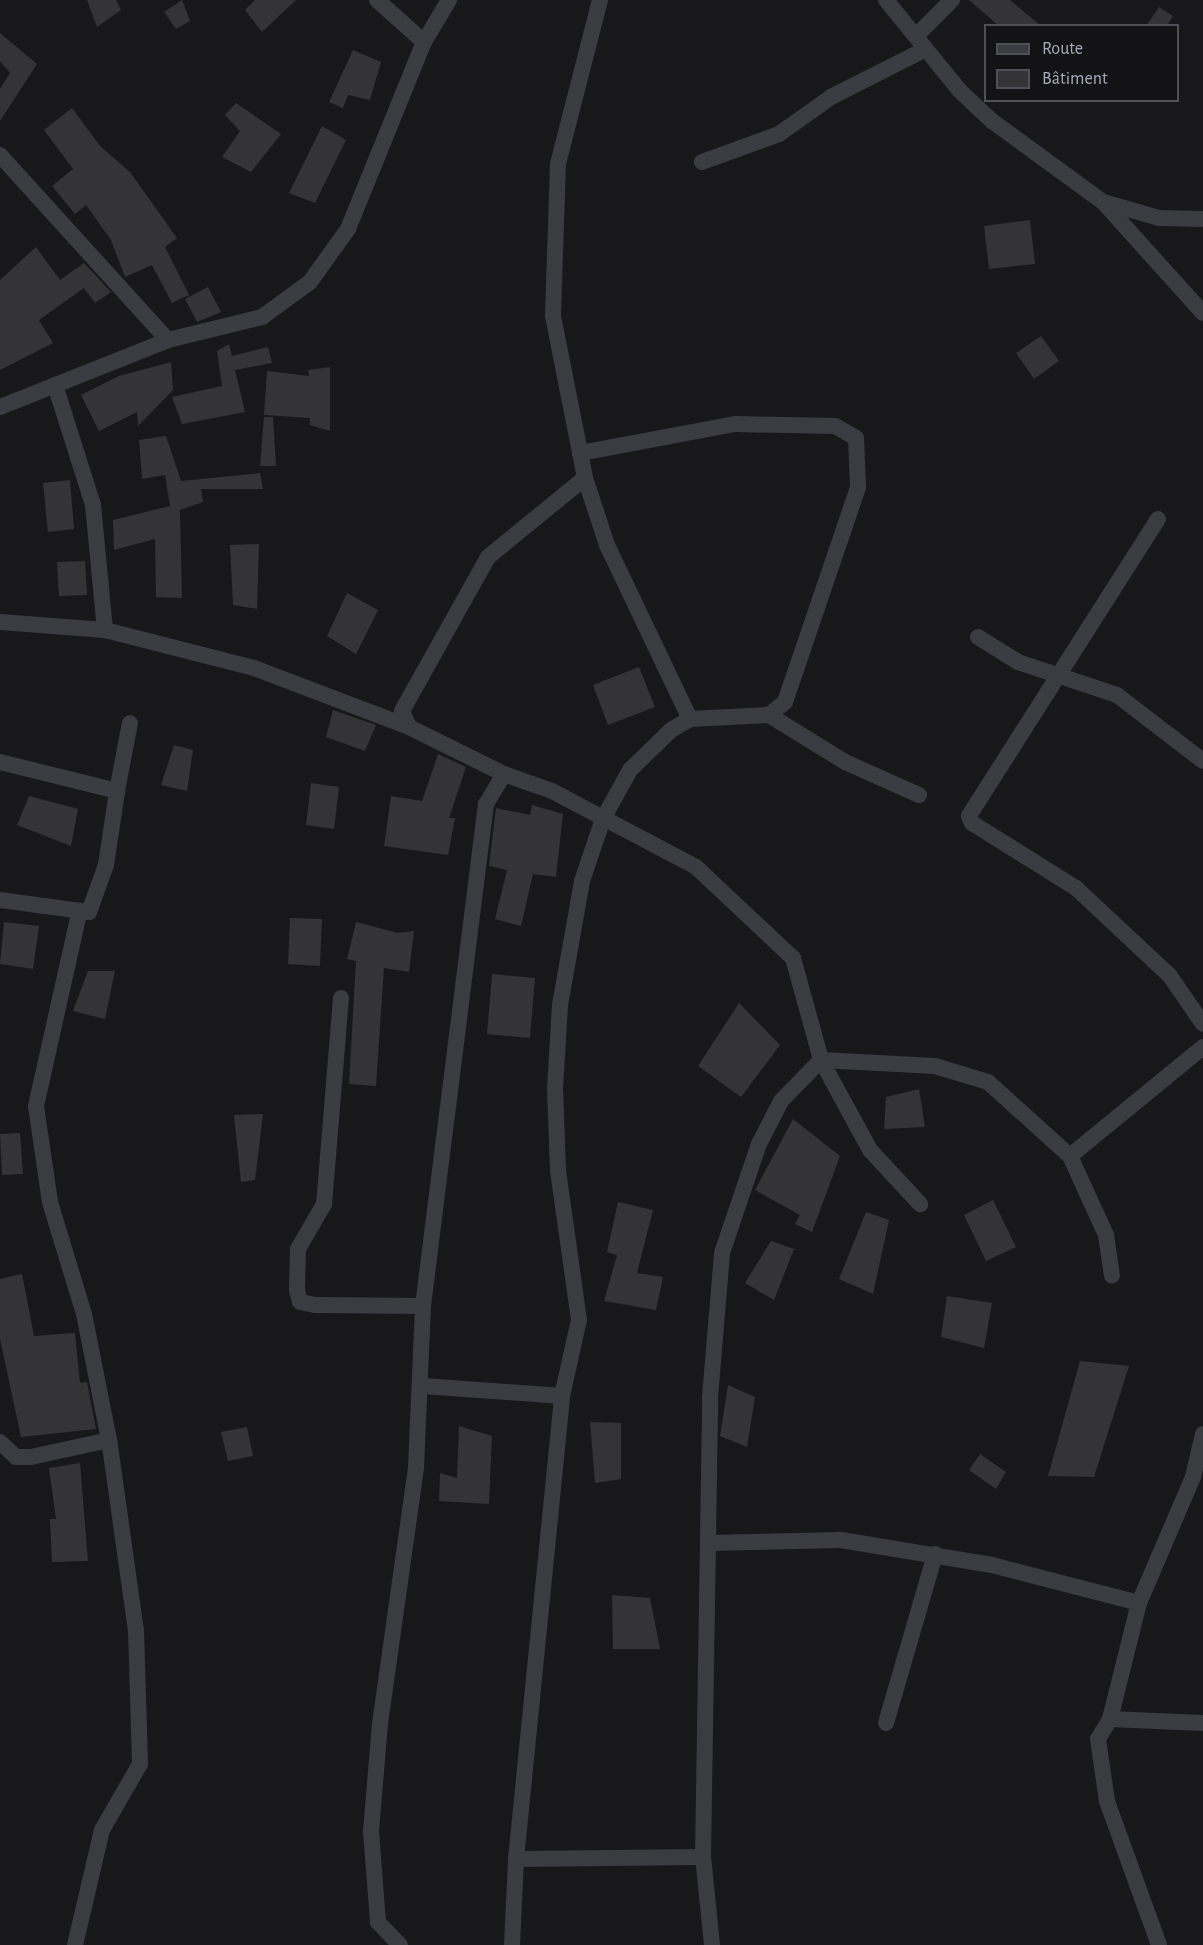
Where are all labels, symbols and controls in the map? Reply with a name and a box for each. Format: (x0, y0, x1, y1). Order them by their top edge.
legend (984, 24, 1179, 102)
text: Route (1042, 40, 1083, 58)
text: Bâtiment (1042, 70, 1108, 88)

